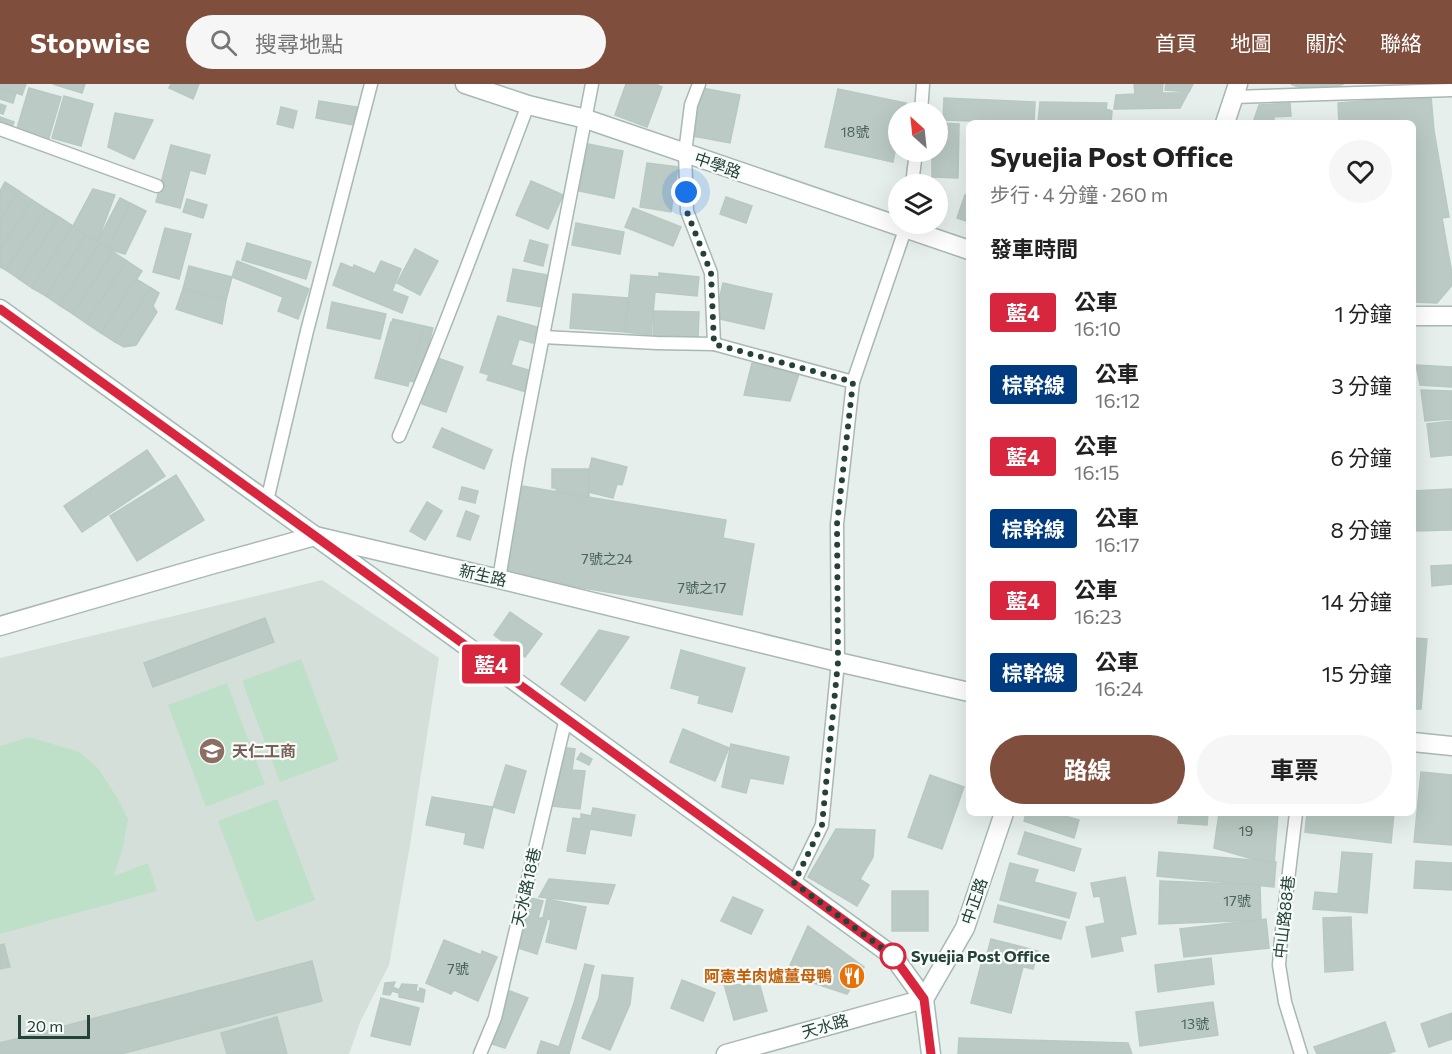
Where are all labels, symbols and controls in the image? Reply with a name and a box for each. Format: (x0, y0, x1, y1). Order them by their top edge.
search box (186, 15, 606, 69)
text: Stopwise (30, 25, 150, 59)
icon: search (207, 26, 240, 59)
text: 搜尋地點 (255, 30, 343, 57)
text: 首頁 (1155, 30, 1197, 55)
text: 地圖 (1230, 30, 1272, 55)
text: 關於 (1305, 30, 1347, 55)
text: 聯絡 (1380, 30, 1422, 55)
north arrow (888, 102, 948, 162)
map controls (888, 102, 948, 234)
house number: 18號 (841, 123, 869, 140)
text: Syuejia Post Office (990, 139, 1233, 173)
button: heart (1329, 140, 1392, 203)
street label: 中學路 (692, 148, 744, 181)
button: layers (888, 174, 948, 234)
your location (671, 177, 701, 207)
text: 步行 · 4 分鐘 · 260 m (990, 182, 1168, 206)
text: 發車時間 (990, 235, 1078, 262)
text: 公車 (1074, 288, 1118, 315)
text: 藍4 (1006, 300, 1040, 325)
text: 1 分鐘 (1334, 300, 1392, 327)
text: 16:10 (1074, 316, 1121, 340)
text: 公車 (1095, 360, 1139, 387)
text: 棕幹線 (1002, 372, 1065, 397)
text: 3 分鐘 (1331, 372, 1392, 399)
text: 16:12 (1095, 388, 1140, 412)
text: 公車 (1074, 432, 1118, 459)
text: 藍4 (1006, 444, 1040, 469)
text: 6 分鐘 (1330, 444, 1392, 471)
text: 16:15 (1074, 460, 1119, 484)
text: 公車 (1095, 504, 1139, 531)
text: 棕幹線 (1002, 516, 1065, 541)
text: 8 分鐘 (1330, 516, 1392, 543)
text: 16:17 (1095, 532, 1140, 556)
house number: 7號之24 (581, 550, 633, 567)
street label: 新生路 (458, 560, 509, 589)
text: 公車 (1074, 576, 1118, 603)
house number: 7號之17 (678, 579, 726, 596)
text: 藍4 (1006, 588, 1040, 613)
text: 14 分鐘 (1321, 588, 1392, 615)
text: 16:23 (1074, 604, 1122, 628)
line badge: 藍4 (464, 644, 518, 684)
text: 公車 (1095, 648, 1139, 675)
text: 藍4 (474, 652, 508, 677)
text: 棕幹線 (1002, 660, 1065, 685)
text: 15 分鐘 (1322, 660, 1392, 687)
text: 16:24 (1095, 676, 1143, 700)
button: 路線 (990, 735, 1185, 804)
button: 車票 (1197, 735, 1392, 804)
school or university icon: 天仁工商 (197, 736, 227, 766)
place label: 天仁工商 (232, 741, 296, 760)
house number: 19 (1239, 822, 1253, 839)
street label: 天水路18巷 (507, 846, 544, 928)
street label: 中山路88巷 (1270, 874, 1297, 959)
street label: 中正路 (957, 875, 990, 927)
house number: 17號 (1223, 892, 1251, 909)
marker: Syuejia Post Office (880, 943, 906, 969)
place label: Syuejia Post Office (911, 946, 1050, 965)
house number: 7號 (447, 960, 469, 977)
restaurant icon: 阿憲羊肉爐薑母鴨 (837, 961, 867, 991)
place label: 阿憲羊肉爐薑母鴨 (704, 966, 832, 985)
street label: 天水路 (799, 1010, 851, 1041)
scale bar (18, 1012, 90, 1040)
house number: 13號 (1181, 1015, 1209, 1032)
text: 20 m (27, 1016, 63, 1035)

